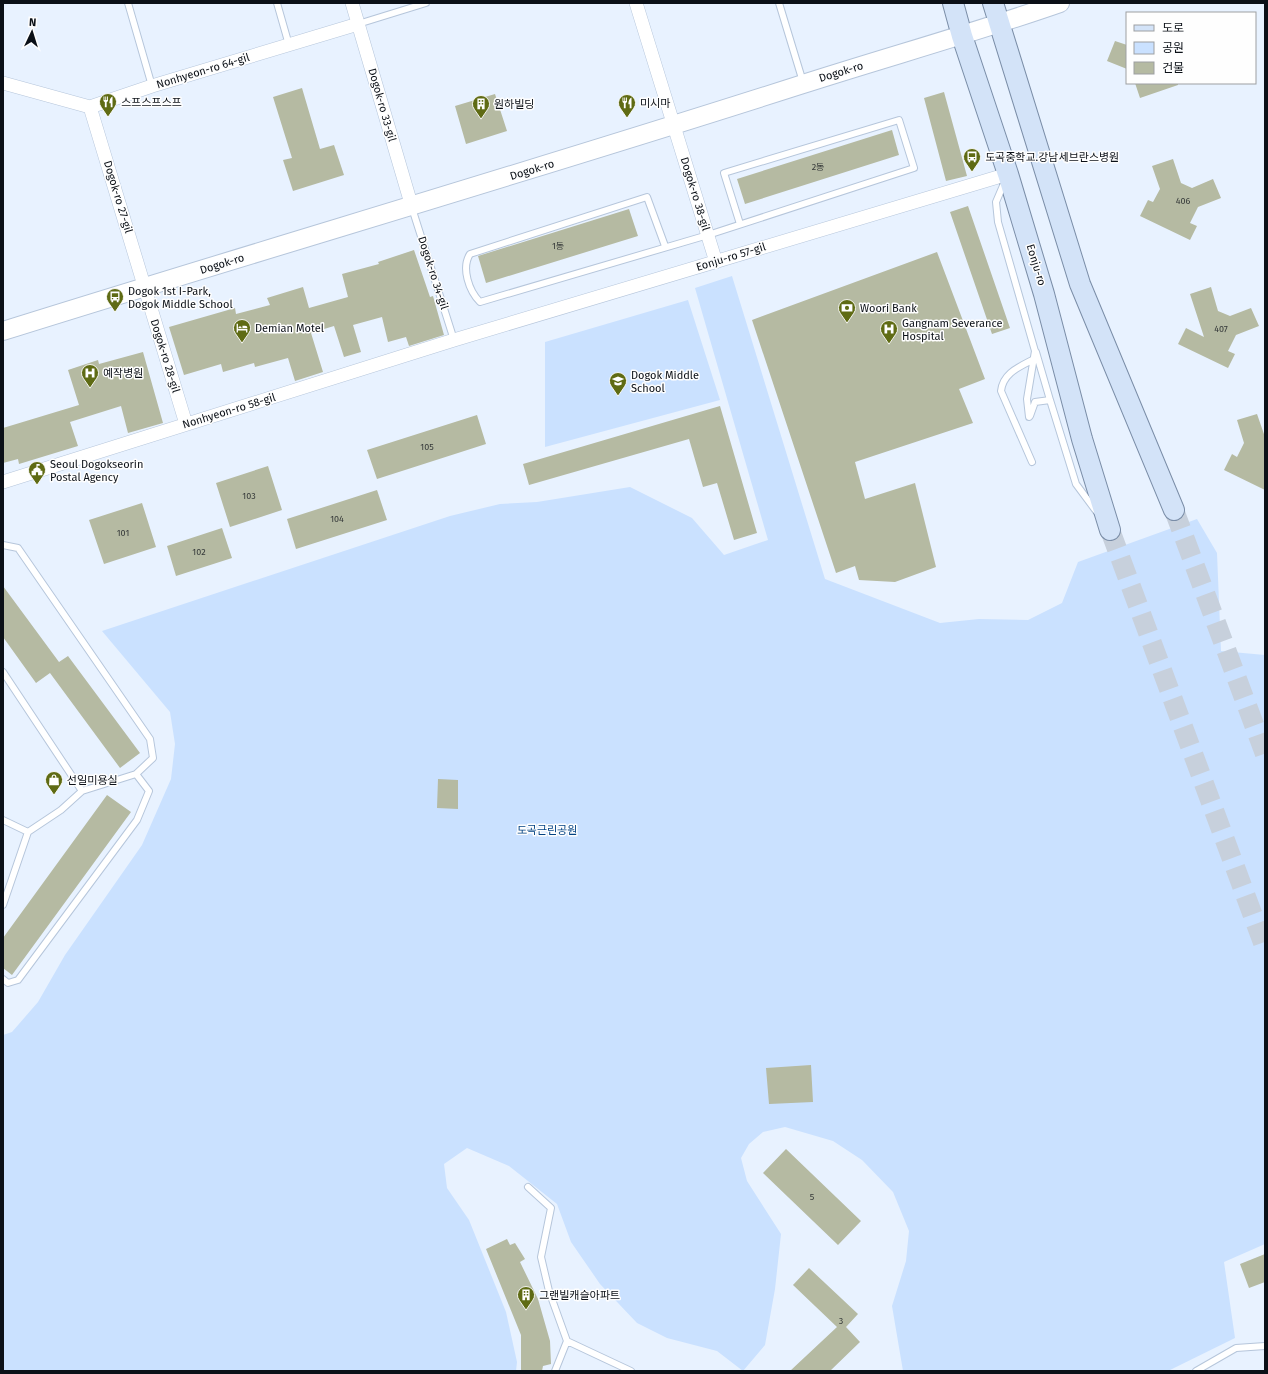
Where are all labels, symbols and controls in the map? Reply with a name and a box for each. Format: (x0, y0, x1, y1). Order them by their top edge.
north arrow (12, 12, 52, 52)
legend (1126, 12, 1256, 84)
text: N (29, 16, 37, 29)
text: 도로 (1162, 21, 1184, 35)
text: 공원 (1162, 41, 1184, 55)
street label: Nonhyeon-ro 64-gil (155, 51, 251, 91)
street label: Dogok-ro (817, 59, 865, 85)
text: 건물 (1162, 61, 1184, 75)
street label: Dogok-ro 33-gil (365, 67, 399, 143)
restaurant icon: 스프스프스프 (98, 92, 118, 117)
restaurant icon: 미시마 (617, 93, 637, 118)
building icon: 원하빌딩 (471, 94, 491, 119)
place label: 스프스프스프 (121, 96, 182, 109)
place label: 미시마 (640, 97, 670, 110)
place label: 원하빌딩 (494, 98, 534, 111)
bus stop icon: 도곡중학교.강남세브란스병원 (962, 147, 982, 172)
place label: 도곡중학교.강남세브란스병원 (985, 151, 1119, 164)
street label: Dogok-ro 38-gil (678, 156, 712, 232)
street label: Dogok-ro (508, 157, 556, 183)
street label: Dogok-ro 27-gil (101, 159, 135, 235)
house number: 2동 (812, 162, 824, 172)
house number: 406 (1176, 196, 1191, 206)
street label: Dogok-ro 34-gil (415, 235, 451, 311)
street label: Eonju-ro 57-gil (695, 240, 767, 274)
house number: 1동 (552, 241, 564, 251)
street label: Eonju-ro (1024, 243, 1048, 287)
street label: Dogok-ro (198, 251, 246, 277)
place label: Dogok 1st I-Park, Dogok Middle School (128, 285, 233, 311)
bus stop icon: Dogok 1st I-Park, Dogok Middle School (105, 287, 125, 312)
bank icon: Woori Bank (837, 298, 857, 323)
place label: Woori Bank (860, 302, 917, 315)
place label: Gangnam Severance Hospital (902, 317, 1003, 343)
street label: Dogok-ro 28-gil (148, 318, 182, 394)
hotel icon: Demian Motel (232, 318, 252, 343)
hospital icon: Gangnam Severance Hospital (879, 319, 899, 344)
place label: Demian Motel (255, 322, 324, 335)
house number: 407 (1214, 324, 1228, 334)
hospital icon: 예작병원 (80, 363, 100, 388)
place label: 예작병원 (103, 367, 143, 380)
place label: Dogok Middle School (631, 369, 699, 395)
school or university icon: Dogok Middle School (608, 371, 628, 396)
street label: Nonhyeon-ro 58-gil (181, 391, 277, 431)
house number: 105 (420, 442, 434, 452)
place label: Seoul Dogokseorin Postal Agency (50, 458, 143, 484)
public building icon: Seoul Dogokseorin Postal Agency (27, 460, 47, 485)
house number: 103 (242, 491, 256, 501)
house number: 104 (330, 514, 344, 524)
house number: 101 (117, 528, 129, 538)
house number: 102 (192, 547, 206, 557)
shop icon: 선일미용실 (44, 770, 64, 795)
place label: 선일미용실 (67, 774, 118, 787)
park label: 도곡근린공원 (517, 824, 577, 837)
house number: 5 (810, 1192, 815, 1202)
building icon: 그랜빌캐슬아파트 (516, 1285, 536, 1310)
place label: 그랜빌캐슬아파트 (539, 1289, 620, 1302)
house number: 3 (839, 1316, 843, 1326)

